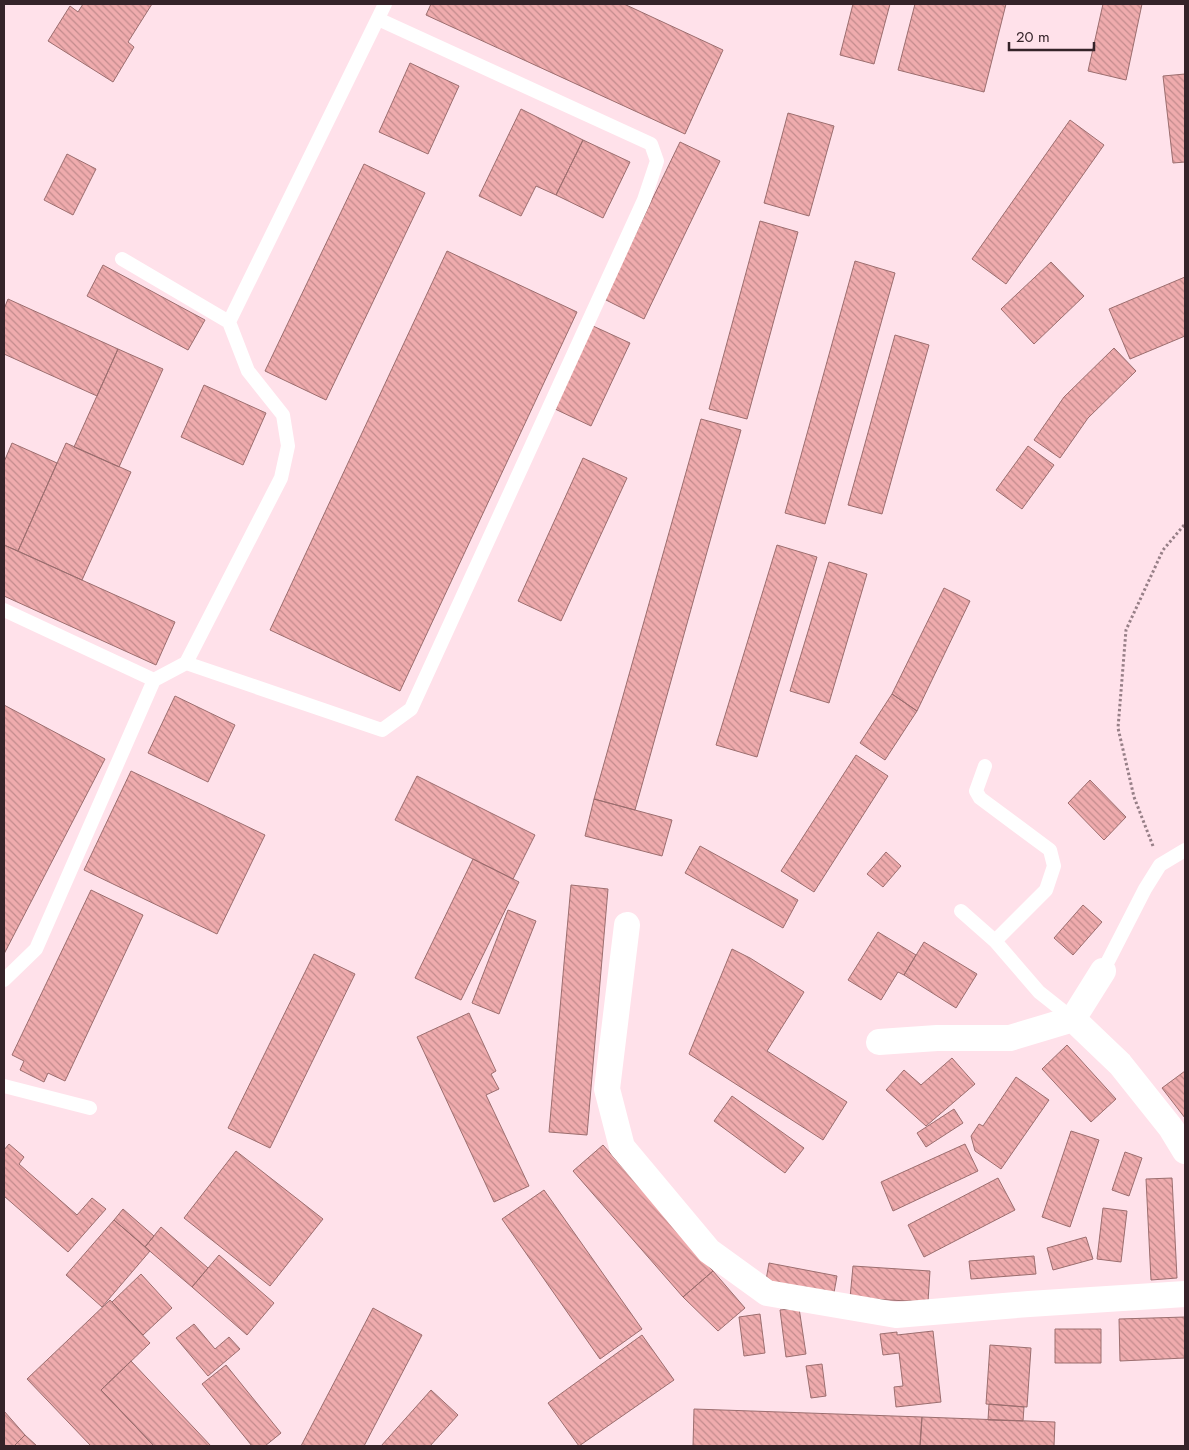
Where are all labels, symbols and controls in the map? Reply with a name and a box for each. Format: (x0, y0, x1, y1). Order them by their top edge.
scale bar (1009, 20, 1094, 52)
text: 20 m (1016, 26, 1050, 48)

